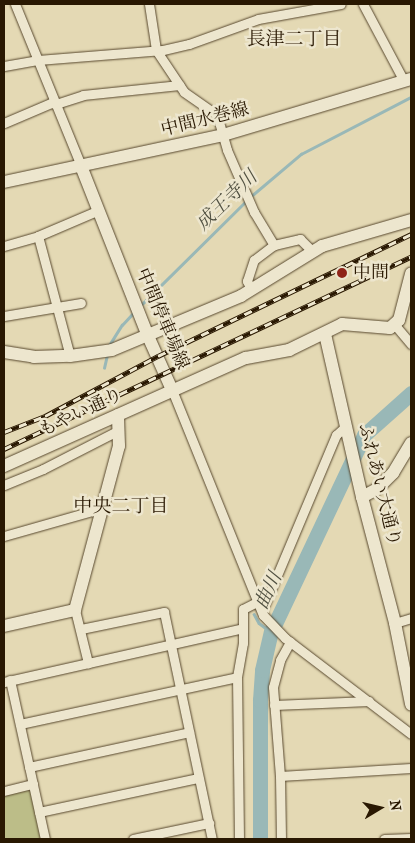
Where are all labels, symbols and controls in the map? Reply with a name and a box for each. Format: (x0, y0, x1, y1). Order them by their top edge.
district label: 長津二丁目 (247, 29, 341, 51)
street label: 中間水巻線 (159, 99, 251, 141)
water label: 成王寺川 (192, 166, 262, 236)
place label: 中間 (353, 262, 389, 284)
street label: 中間停車場線 (131, 265, 193, 373)
marker: 中間 (335, 266, 349, 280)
street label: もやい通り (36, 384, 126, 442)
street label: ふれあい大通り (353, 421, 405, 549)
district label: 中央二丁目 (74, 496, 168, 518)
water label: 曲川 (251, 569, 287, 613)
north arrow (355, 783, 405, 833)
text: N (386, 799, 405, 812)

